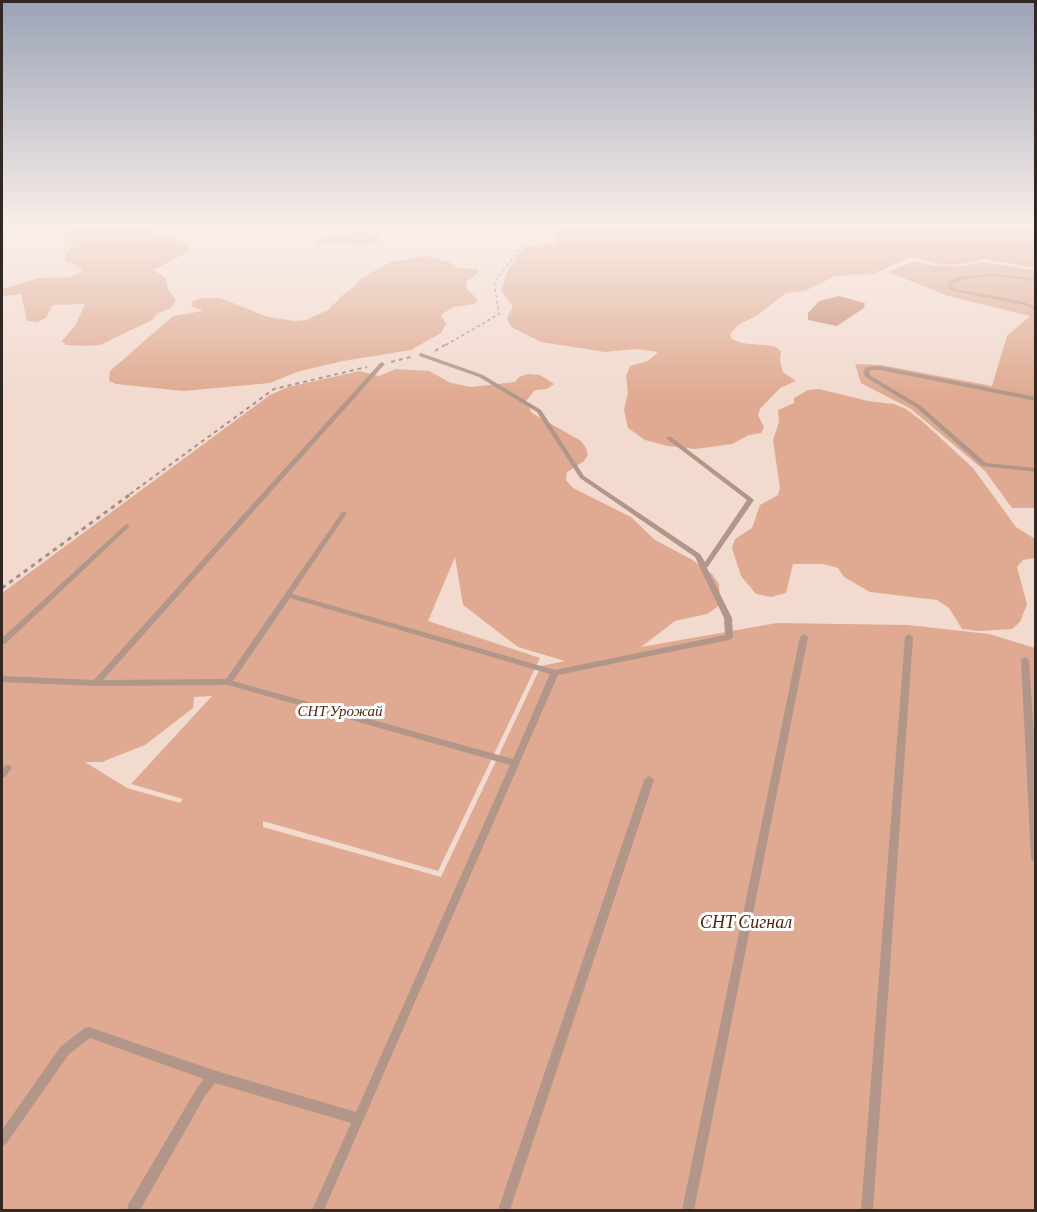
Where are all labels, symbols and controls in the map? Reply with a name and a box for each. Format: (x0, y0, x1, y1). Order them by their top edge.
park label: СНТ Урожай (298, 702, 382, 720)
park label: СНТ Сигнал (700, 911, 792, 933)

